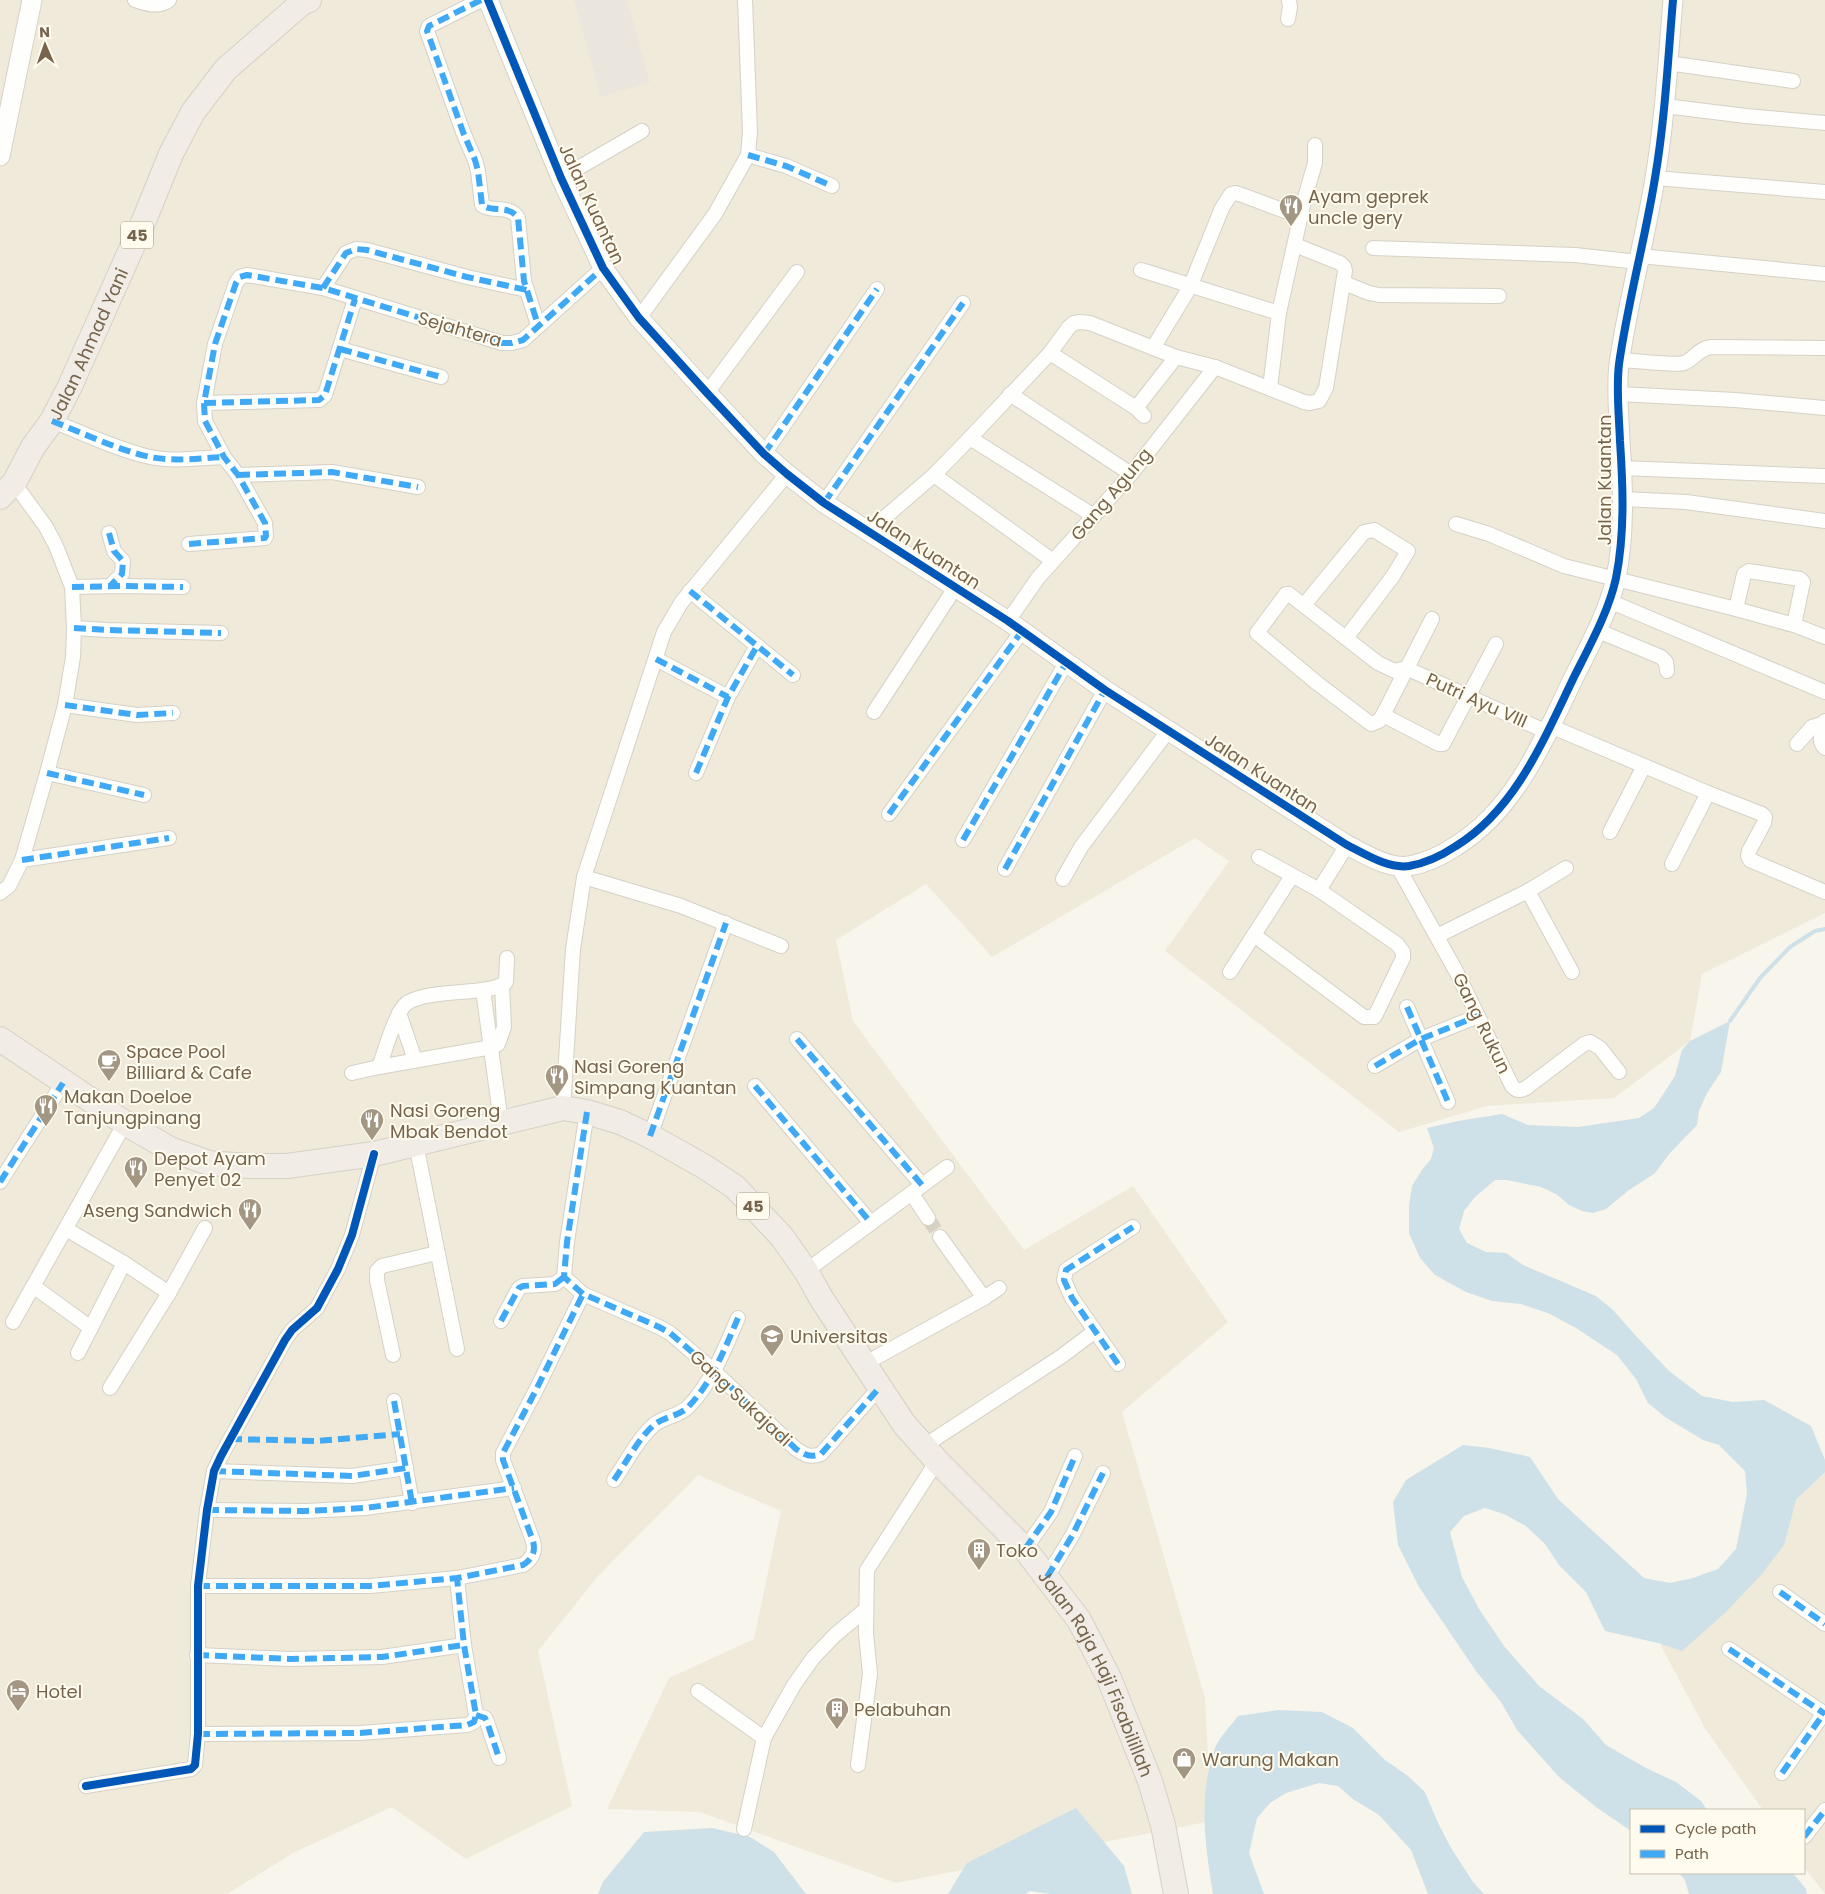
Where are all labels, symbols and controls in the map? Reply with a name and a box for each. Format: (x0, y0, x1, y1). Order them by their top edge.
north arrow (20, 20, 70, 70)
text: N (39, 22, 50, 42)
street label: Jalan Kuantan (553, 139, 631, 269)
place label: Ayam geprek uncle gery (1308, 184, 1429, 230)
restaurant icon: Ayam geprek uncle gery (1278, 193, 1304, 227)
road number: 45 (121, 222, 153, 248)
street label: Jalan Ahmad Yani (42, 264, 134, 424)
street label: Sejahtera (415, 305, 505, 353)
street label: Jalan Kuantan (1592, 415, 1617, 545)
street label: Gang Agung (1065, 442, 1157, 546)
street label: Jalan Kuantan (862, 503, 986, 595)
street label: Putri Ayu VIII (1422, 667, 1532, 733)
street label: Jalan Kuantan (1200, 727, 1324, 819)
street label: Gang Rukun (1447, 968, 1517, 1078)
place label: Space Pool Billiard & Cafe (126, 1039, 252, 1085)
cafe icon: Space Pool Billiard & Cafe (96, 1048, 122, 1082)
place label: Nasi Goreng Simpang Kuantan (574, 1054, 737, 1100)
restaurant icon: Nasi Goreng Simpang Kuantan (544, 1063, 570, 1097)
place label: Makan Doeloe Tanjungpinang (64, 1084, 201, 1130)
restaurant icon: Makan Doeloe Tanjungpinang (33, 1093, 59, 1127)
place label: Nasi Goreng Mbak Bendot (390, 1098, 508, 1144)
restaurant icon: Nasi Goreng Mbak Bendot (359, 1107, 385, 1141)
place label: Depot Ayam Penyet 02 (154, 1146, 266, 1192)
restaurant icon: Depot Ayam Penyet 02 (123, 1155, 149, 1189)
road number: 45 (737, 1192, 769, 1220)
restaurant icon: Aseng Sandwich (237, 1197, 263, 1231)
place label: Aseng Sandwich (83, 1198, 232, 1223)
school or university icon: Universitas (759, 1323, 785, 1357)
place label: Universitas (790, 1324, 888, 1349)
street label: Gang Sukajadi (684, 1344, 798, 1452)
building icon: Toko (966, 1537, 992, 1571)
place label: Toko (996, 1538, 1038, 1563)
street label: Jalan Raja Haji Fisabilillah (1033, 1565, 1160, 1780)
hotel icon: Hotel (5, 1678, 31, 1712)
place label: Hotel (36, 1679, 82, 1704)
building icon: Pelabuhan (824, 1696, 850, 1730)
place label: Pelabuhan (854, 1697, 951, 1722)
shop icon: Warung Makan (1171, 1746, 1197, 1780)
place label: Warung Makan (1202, 1747, 1339, 1772)
legend (1630, 1809, 1805, 1874)
text: Cycle path (1675, 1818, 1756, 1839)
text: Path (1675, 1843, 1709, 1864)

